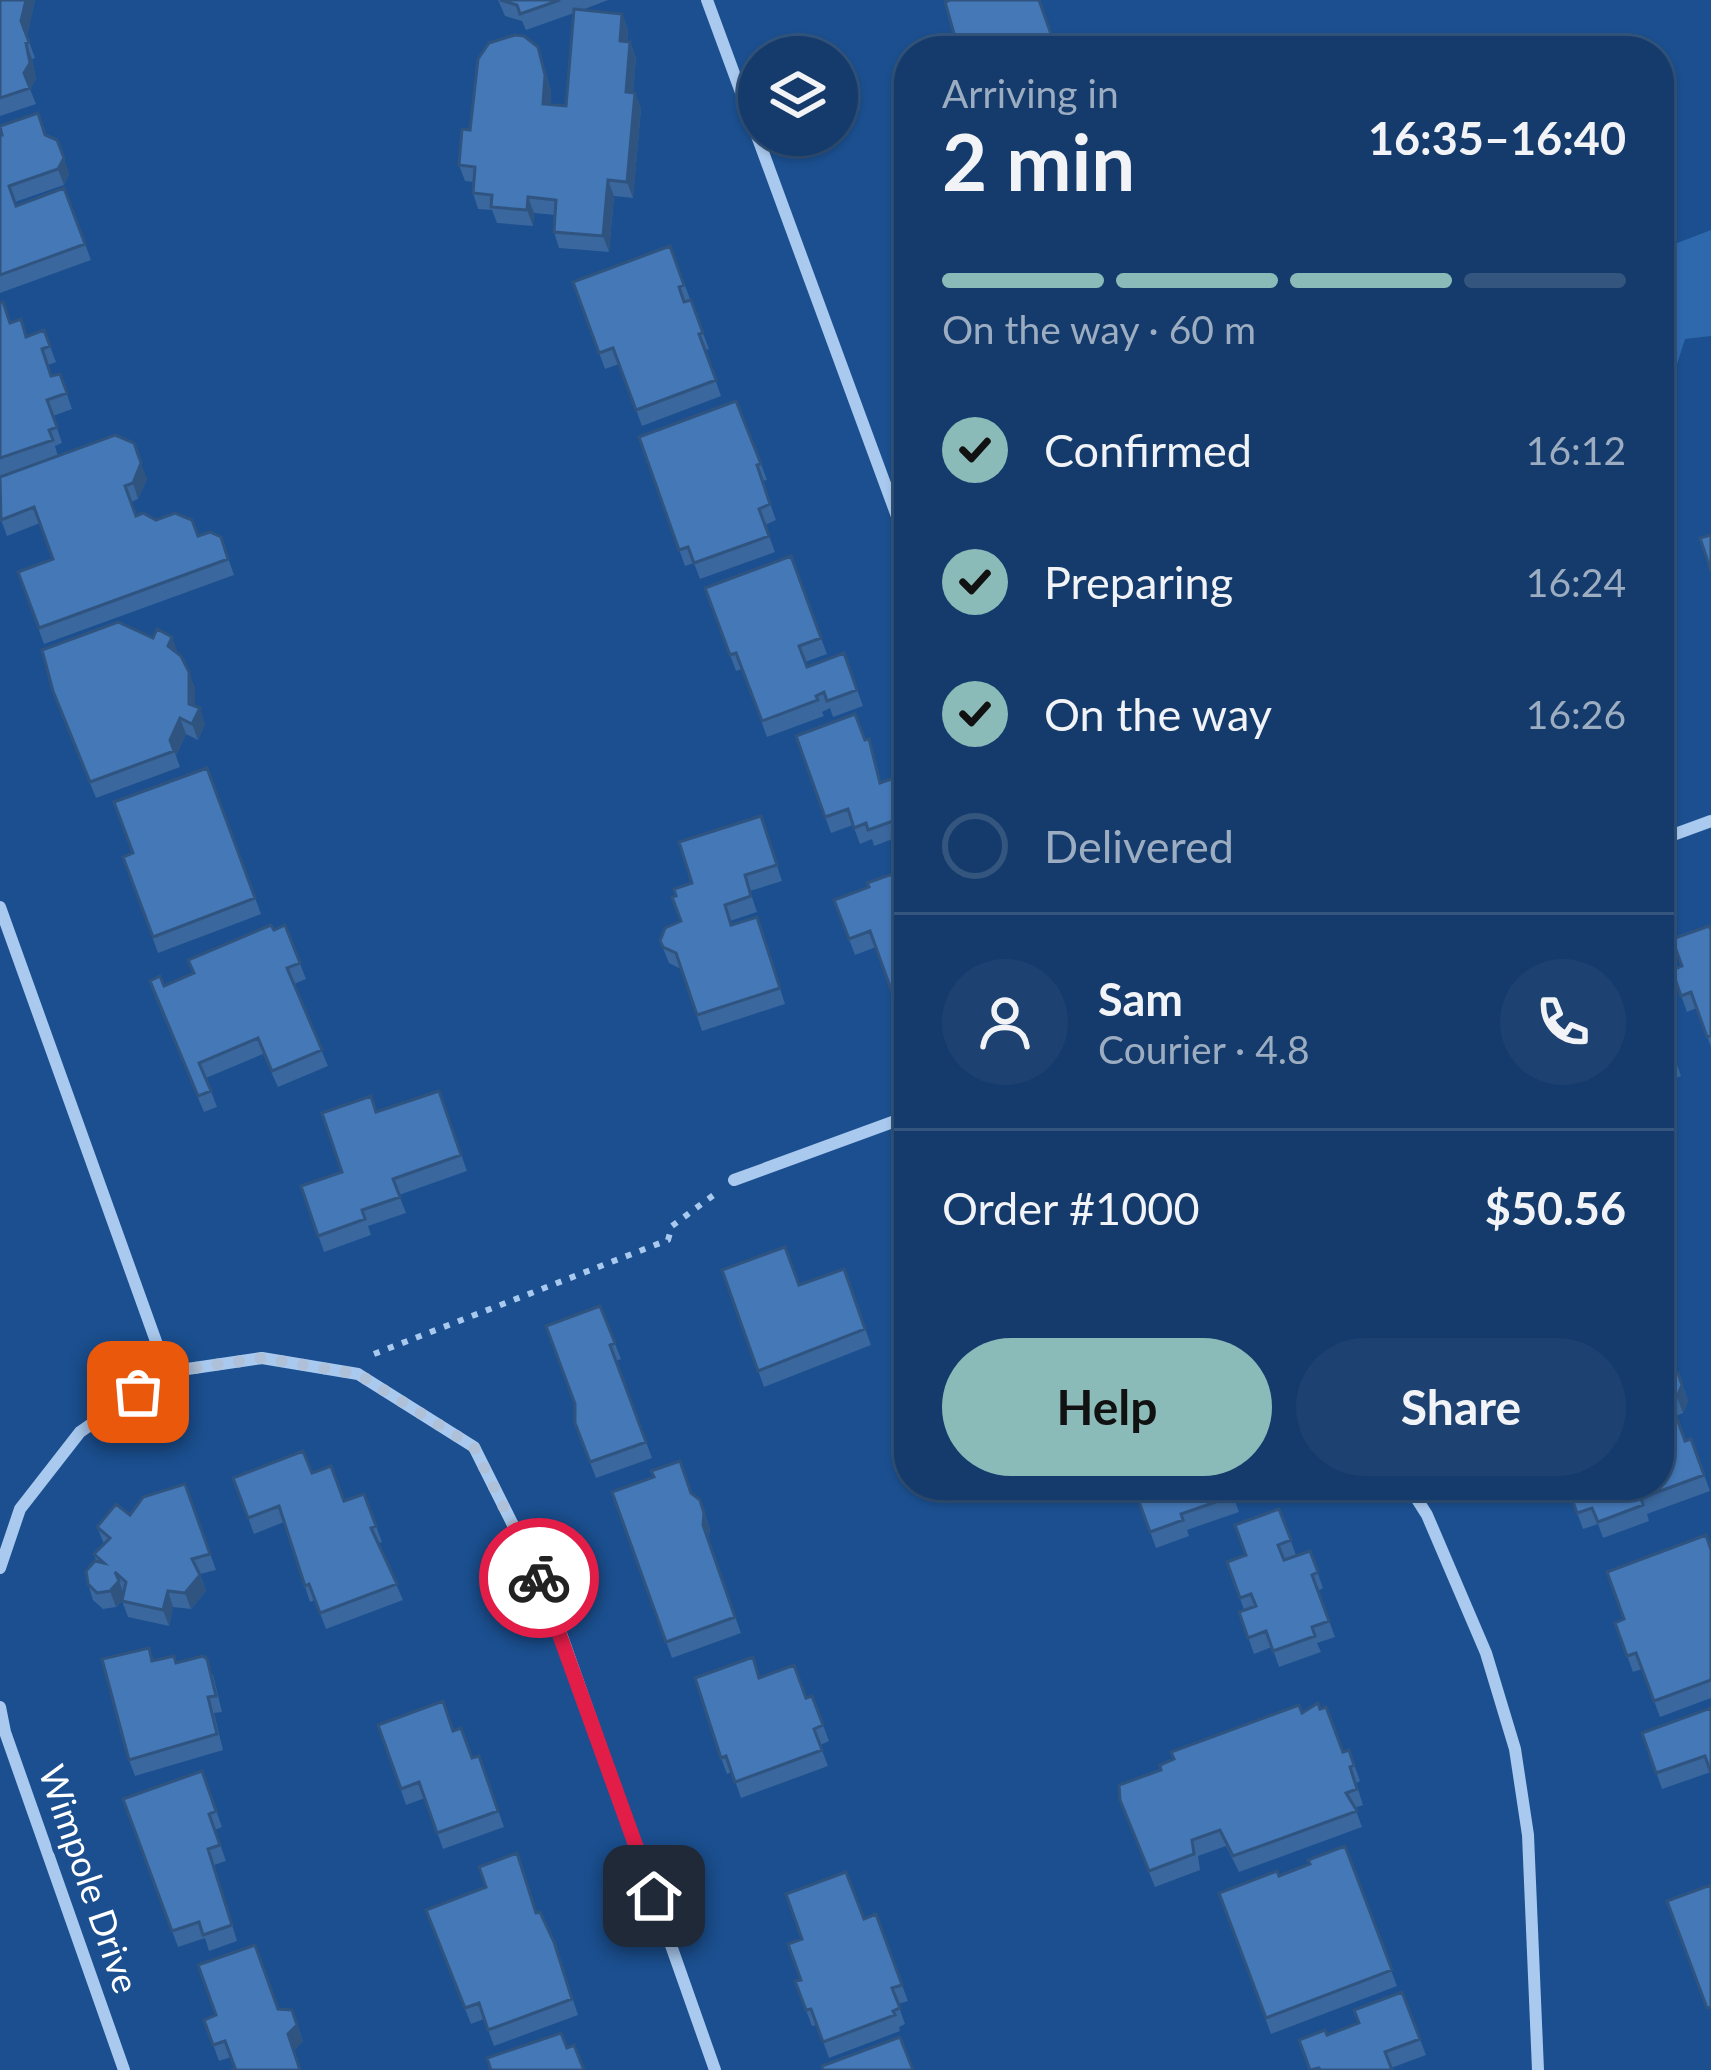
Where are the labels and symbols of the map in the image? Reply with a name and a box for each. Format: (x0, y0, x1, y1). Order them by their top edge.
pin (87, 1341, 189, 1443)
courier (479, 1518, 599, 1638)
street label: Wimpole Drive (30, 1759, 150, 1999)
pin (603, 1845, 705, 1947)

